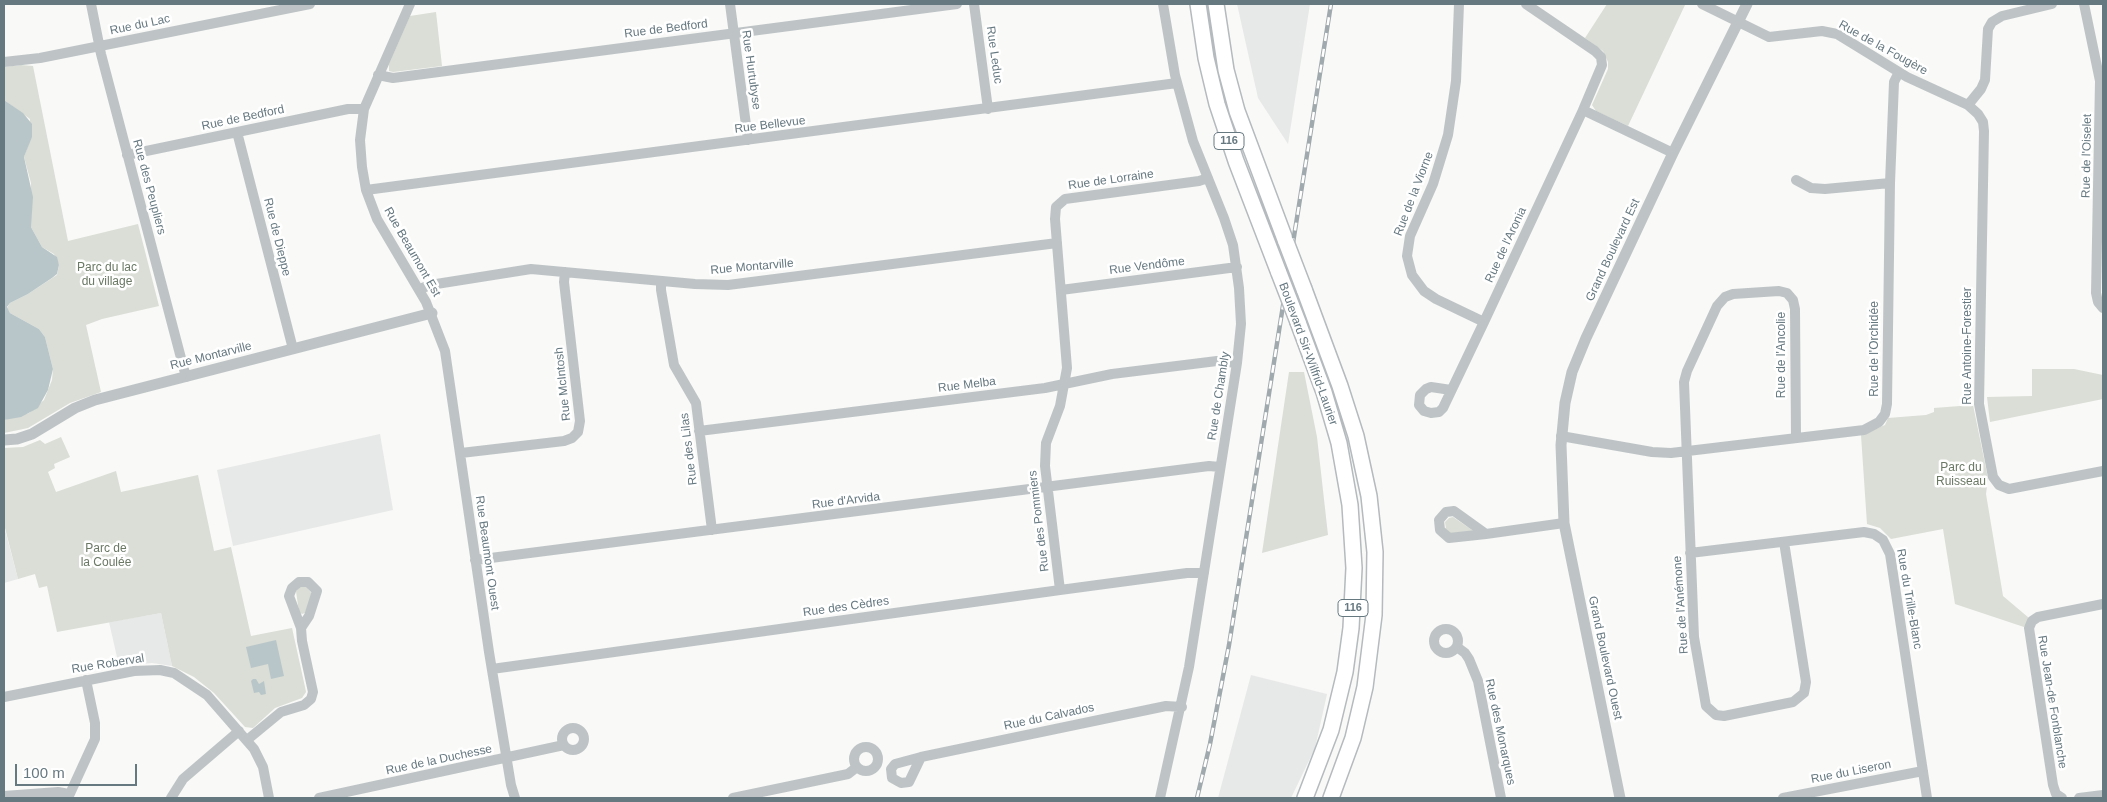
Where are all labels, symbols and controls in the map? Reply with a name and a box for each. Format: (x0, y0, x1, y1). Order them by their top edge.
street label: Rue du Lac (108, 12, 172, 38)
street label: Rue de Bedford (623, 17, 709, 41)
street label: Rue de la Fougère (1836, 18, 1930, 78)
street label: Rue Leduc (983, 25, 1005, 85)
street label: Rue Hurtubyse (738, 29, 764, 111)
street label: Rue de Bedford (200, 102, 286, 134)
street label: Rue Bellevue (734, 114, 806, 136)
street label: Rue de l'Oiselet (2079, 114, 2095, 198)
road number: 116 (1214, 132, 1244, 150)
street label: Rue des Peupliers (129, 138, 169, 236)
street label: Rue de la Viorne (1391, 150, 1437, 238)
street label: Rue de Lorraine (1067, 167, 1155, 193)
street label: Rue de Dieppe (260, 196, 294, 278)
street label: Grand Boulevard Est (1583, 196, 1643, 304)
street label: Rue Beaumont Est (381, 205, 443, 299)
street label: Rue de l'Aronia (1482, 205, 1530, 285)
street label: Rue Vendôme (1108, 254, 1186, 278)
street label: Rue Montarville (710, 256, 794, 278)
park label: Parc du lac du village (77, 261, 137, 289)
street label: Boulevard Sir-Wilfrid-Laurier (1275, 281, 1341, 427)
street label: Rue Antoine-Forestier (1961, 287, 1975, 405)
street label: Rue de l'Orchidée (1868, 301, 1882, 397)
street label: Rue de l'Ancolie (1775, 312, 1789, 398)
street label: Rue Montarville (169, 339, 253, 373)
street label: Rue McIntosh (552, 346, 574, 422)
street label: Rue de Chambly (1205, 351, 1233, 441)
street label: Rue Melba (937, 374, 997, 396)
street label: Rue des Lilas (677, 412, 701, 486)
park label: Parc du Ruisseau (1936, 461, 1986, 489)
street label: Rue des Pommiers (1026, 469, 1052, 573)
street label: Rue d'Arvida (811, 490, 881, 512)
street label: Rue Beaumont Ouest (472, 495, 502, 611)
park label: Parc de la Coulée (81, 542, 131, 570)
street label: Rue du Trille-Blanc (1893, 548, 1925, 650)
street label: Rue de l'Anémone (1670, 555, 1692, 655)
street label: Rue des Cèdres (802, 594, 890, 620)
street label: Grand Boulevard Ouest (1585, 595, 1625, 721)
road number: 116 (1338, 600, 1368, 616)
street label: Rue Jean-de Fonblanche (2034, 634, 2070, 770)
street label: Rue Roberval (71, 651, 145, 677)
street label: Rue des Monarques (1482, 678, 1518, 786)
street label: Rue du Calvados (1002, 700, 1096, 734)
street label: Rue de la Duchesse (385, 742, 493, 778)
scale bar (18, 754, 140, 786)
street label: Rue du Liseron (1810, 757, 1892, 787)
text: 100 m (23, 764, 65, 781)

